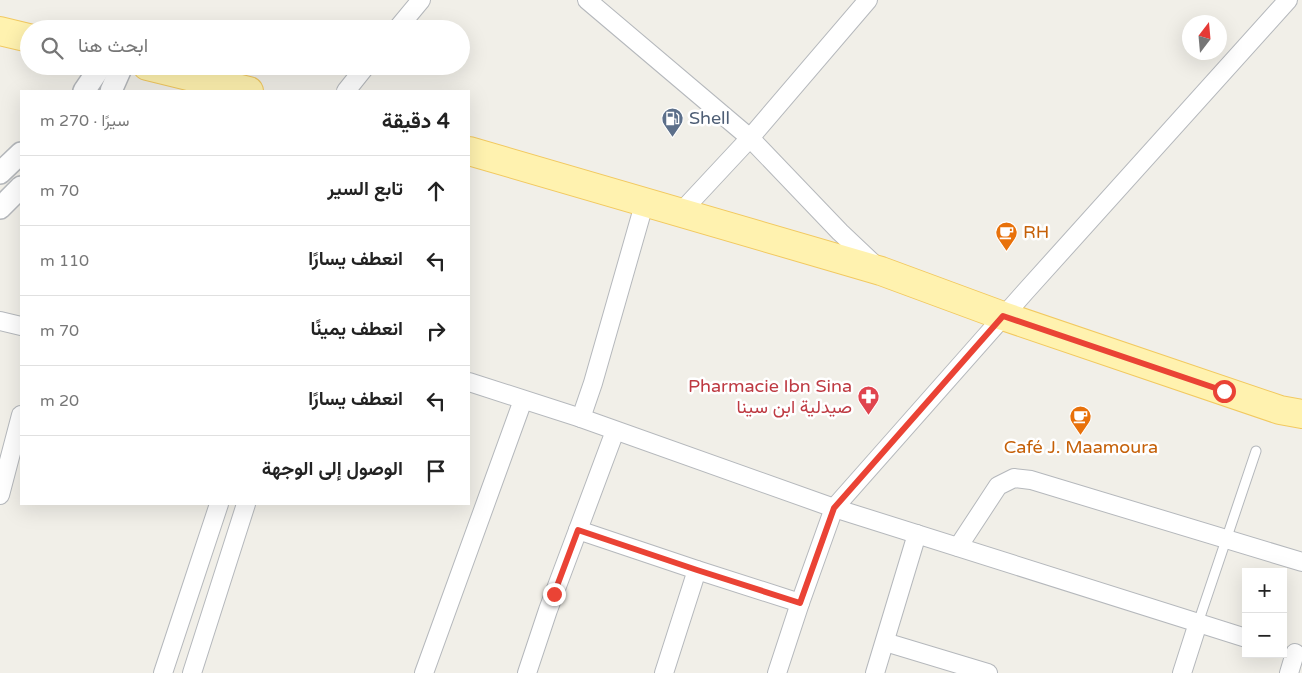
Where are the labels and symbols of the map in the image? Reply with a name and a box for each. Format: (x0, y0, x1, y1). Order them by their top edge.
north arrow (1182, 15, 1227, 60)
fuel station icon: Shell (661, 106, 685, 137)
place label: Shell (689, 107, 730, 129)
cafe icon: RH (995, 220, 1019, 251)
place label: RH (1023, 221, 1049, 243)
place label: Pharmacie Ibn Sina صيدلية ابن سينا (688, 375, 852, 418)
route start (1213, 380, 1236, 403)
pharmacy icon: Pharmacie Ibn Sina صيدلية ابن سينا (856, 384, 880, 415)
cafe icon: Café J. Maamoura (1069, 405, 1093, 436)
place label: Café J. Maamoura (1004, 436, 1158, 458)
route end (543, 583, 566, 606)

